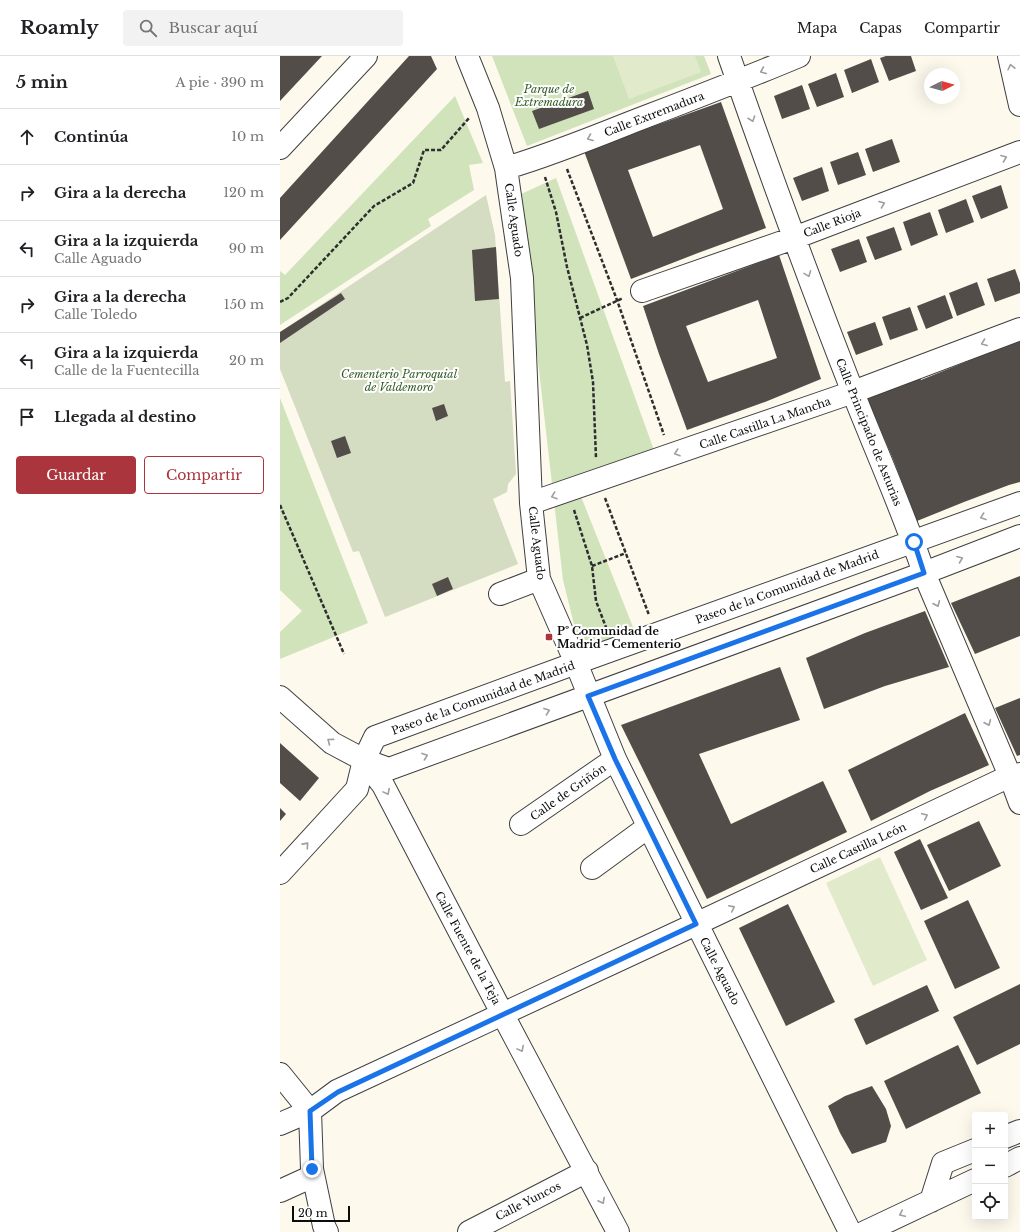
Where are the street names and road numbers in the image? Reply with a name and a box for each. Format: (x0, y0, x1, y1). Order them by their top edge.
street label: Calle Extremadura (602, 88, 707, 140)
street label: Calle Aguado (502, 182, 526, 258)
street label: Calle Rioja (801, 205, 864, 240)
street label: Calle Principado de Asturias (833, 356, 905, 508)
street label: Calle Castilla La Mancha (697, 394, 833, 452)
street label: Calle Aguado (526, 505, 548, 581)
street label: Paseo de la Comunidad de Madrid (693, 547, 881, 627)
street label: Paseo de la Comunidad de Madrid (389, 658, 577, 738)
street label: Calle de Griñón (527, 760, 609, 823)
street label: Calle Castilla León (808, 819, 909, 876)
street label: Calle Fuente de la Teja (432, 889, 504, 1008)
street label: Calle Aguado (697, 935, 743, 1007)
street label: Calle Yuncos (493, 1179, 563, 1223)

